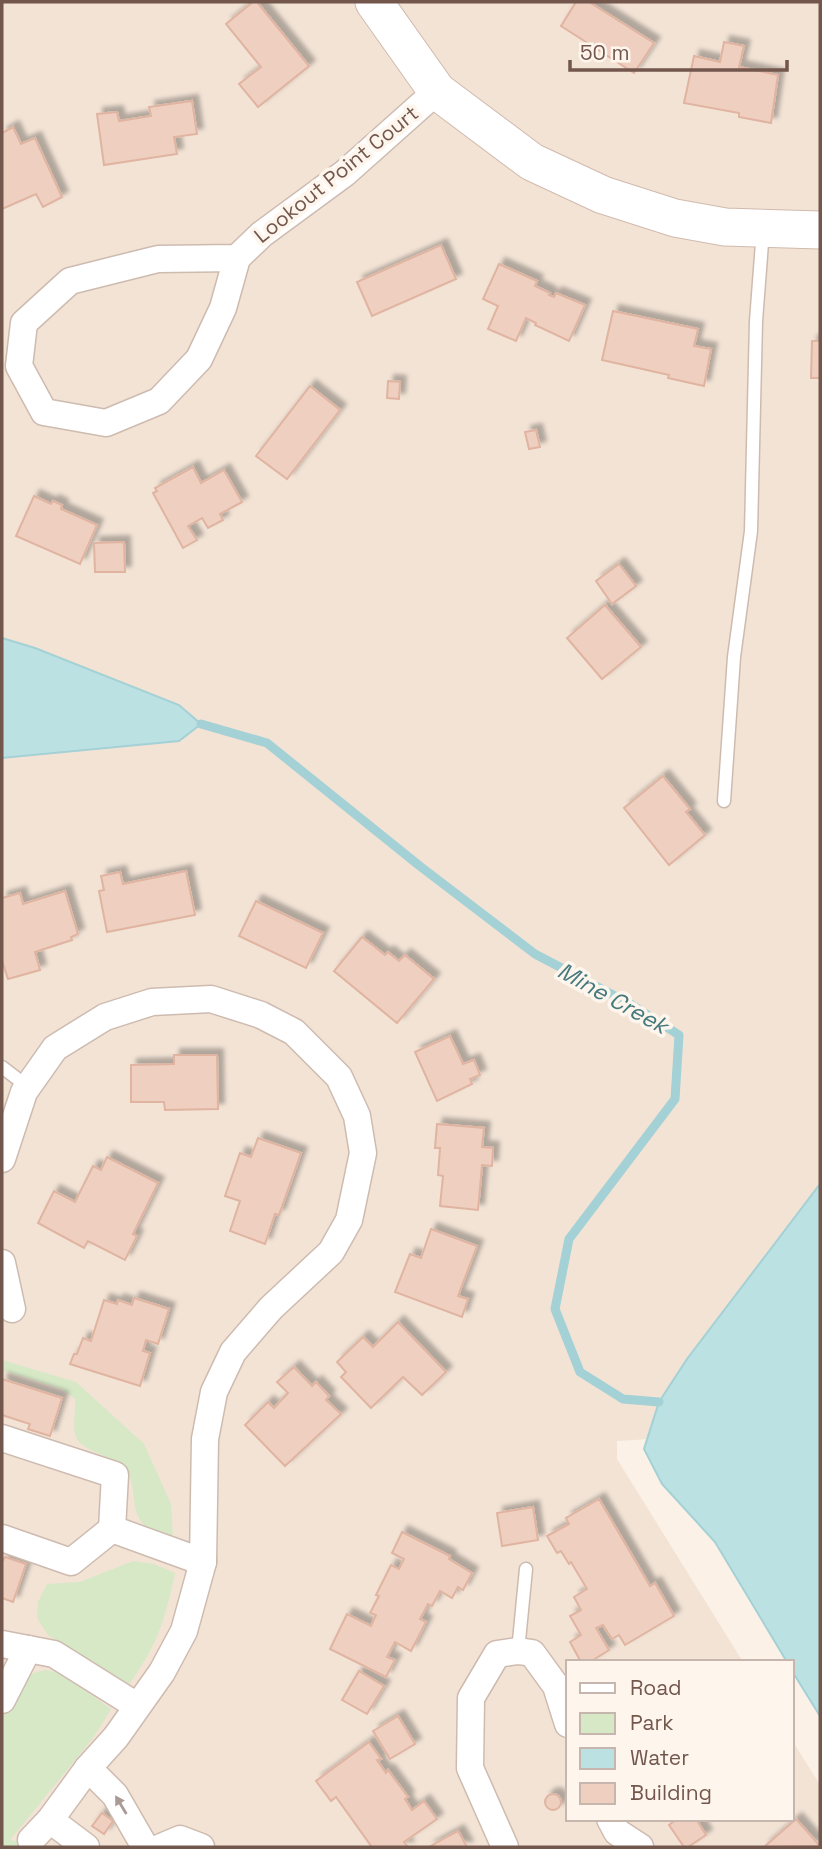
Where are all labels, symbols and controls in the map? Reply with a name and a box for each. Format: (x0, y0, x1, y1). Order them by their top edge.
scale bar (570, 28, 787, 72)
text: 50 m (580, 39, 630, 66)
street label: Lookout Point Court (248, 99, 424, 249)
water label: Mine Creek (552, 955, 676, 1042)
legend (566, 1660, 794, 1821)
text: Road (630, 1674, 682, 1701)
text: Park (630, 1709, 674, 1736)
text: Water (630, 1744, 689, 1771)
text: Building (630, 1779, 712, 1806)
one-way arrow (114, 1795, 127, 1814)

